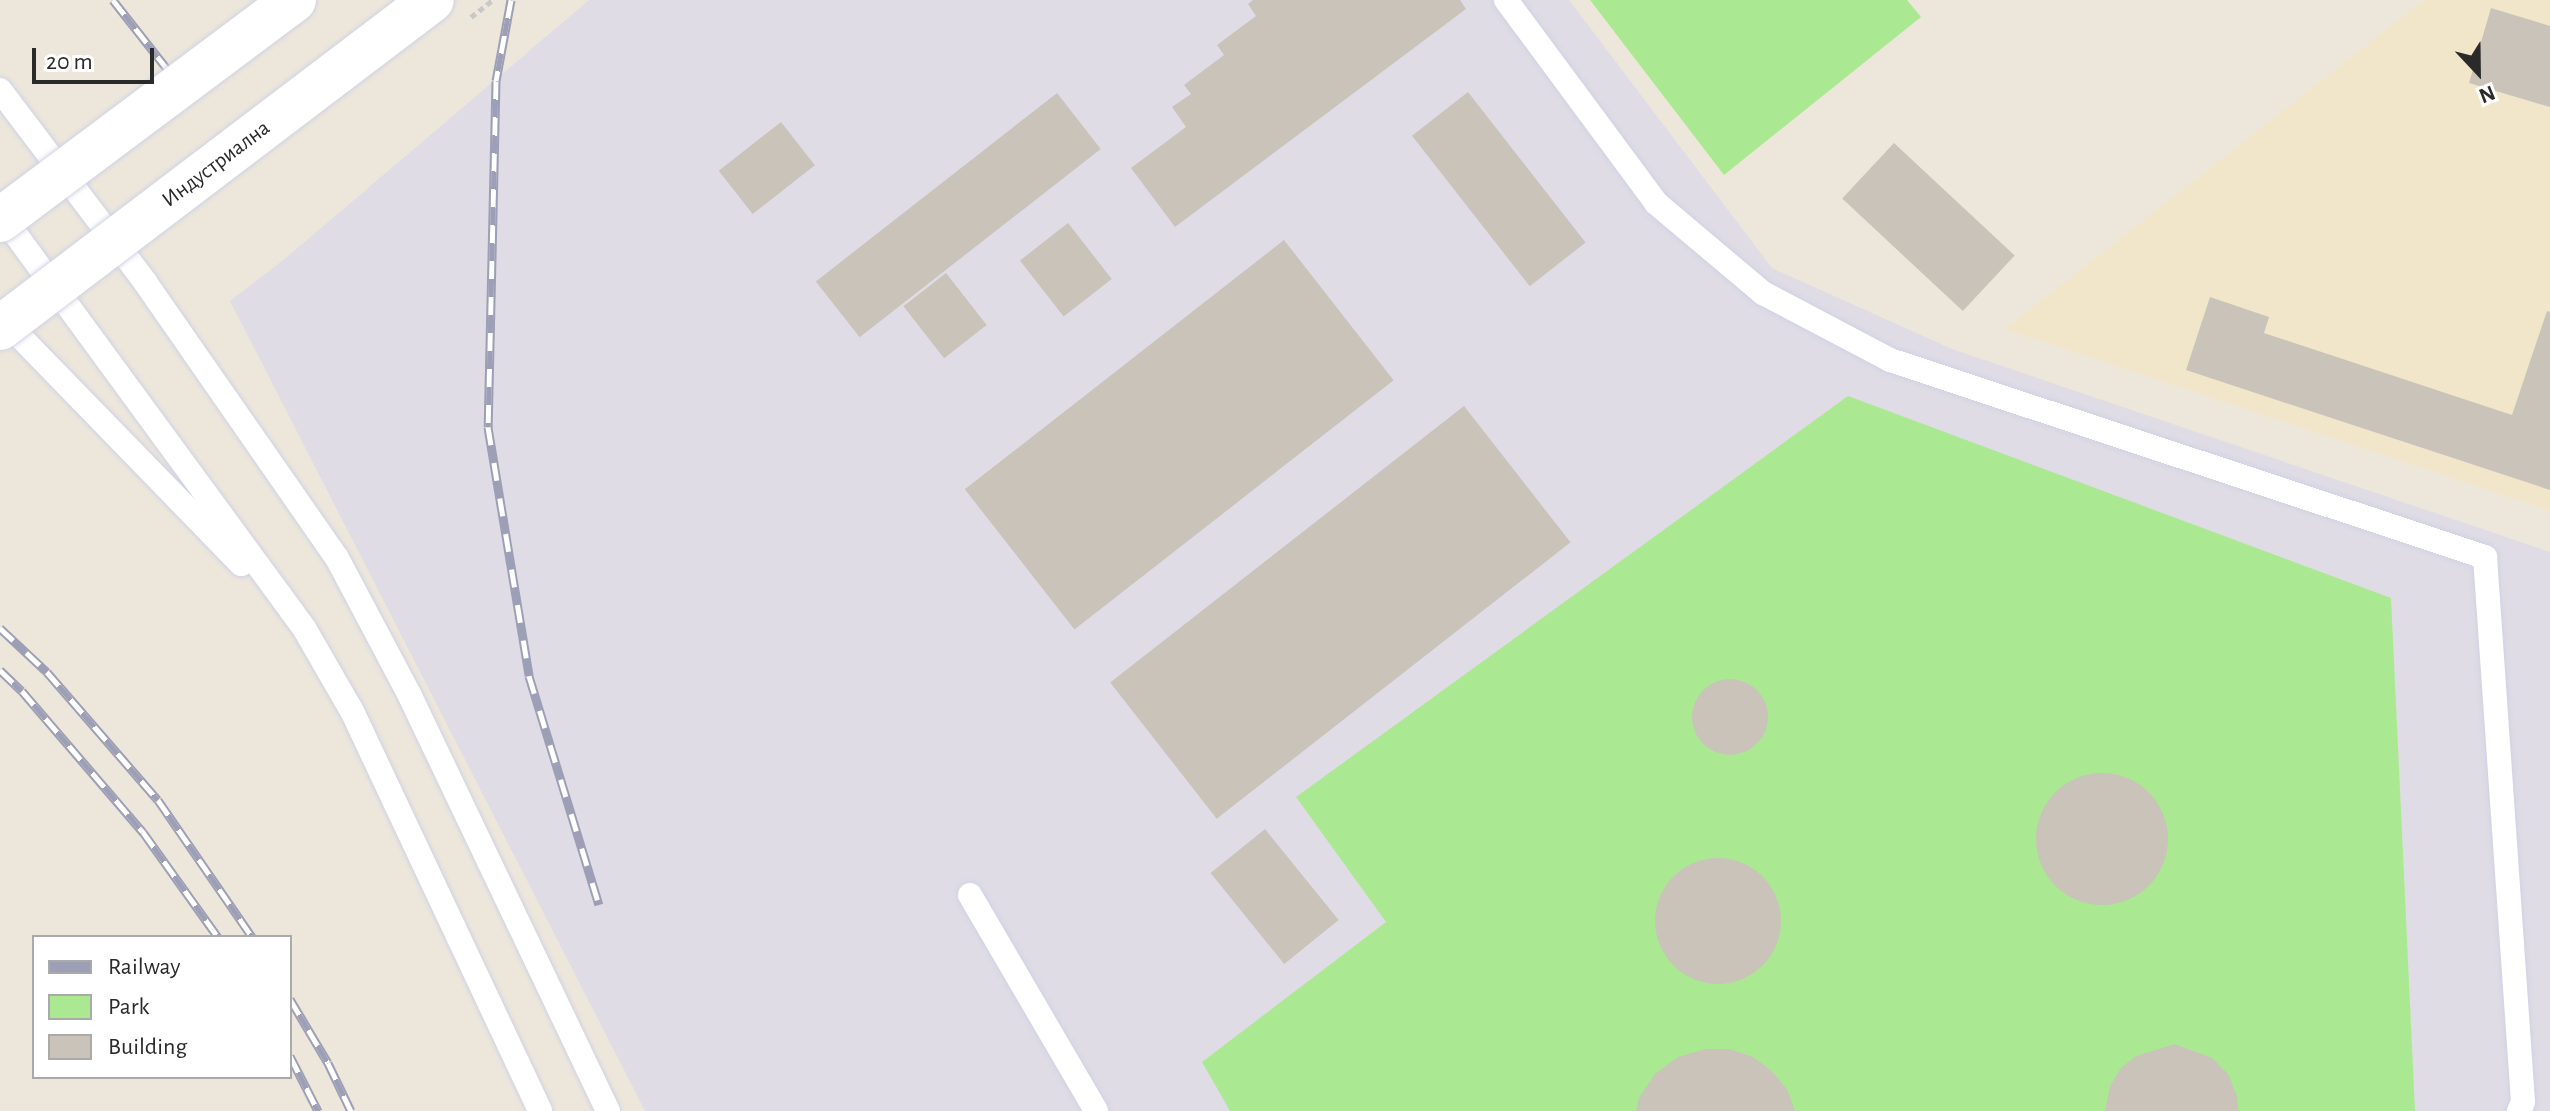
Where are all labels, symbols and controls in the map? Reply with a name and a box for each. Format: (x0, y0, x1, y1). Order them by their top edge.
scale bar (36, 32, 158, 82)
north arrow (2438, 32, 2518, 112)
text: 20 m (46, 50, 93, 74)
text: N (2476, 81, 2498, 107)
street label: Индустриална (157, 115, 275, 213)
legend (32, 935, 292, 1079)
text: Railway (108, 955, 180, 979)
text: Park (108, 995, 149, 1019)
text: Building (108, 1035, 187, 1059)

